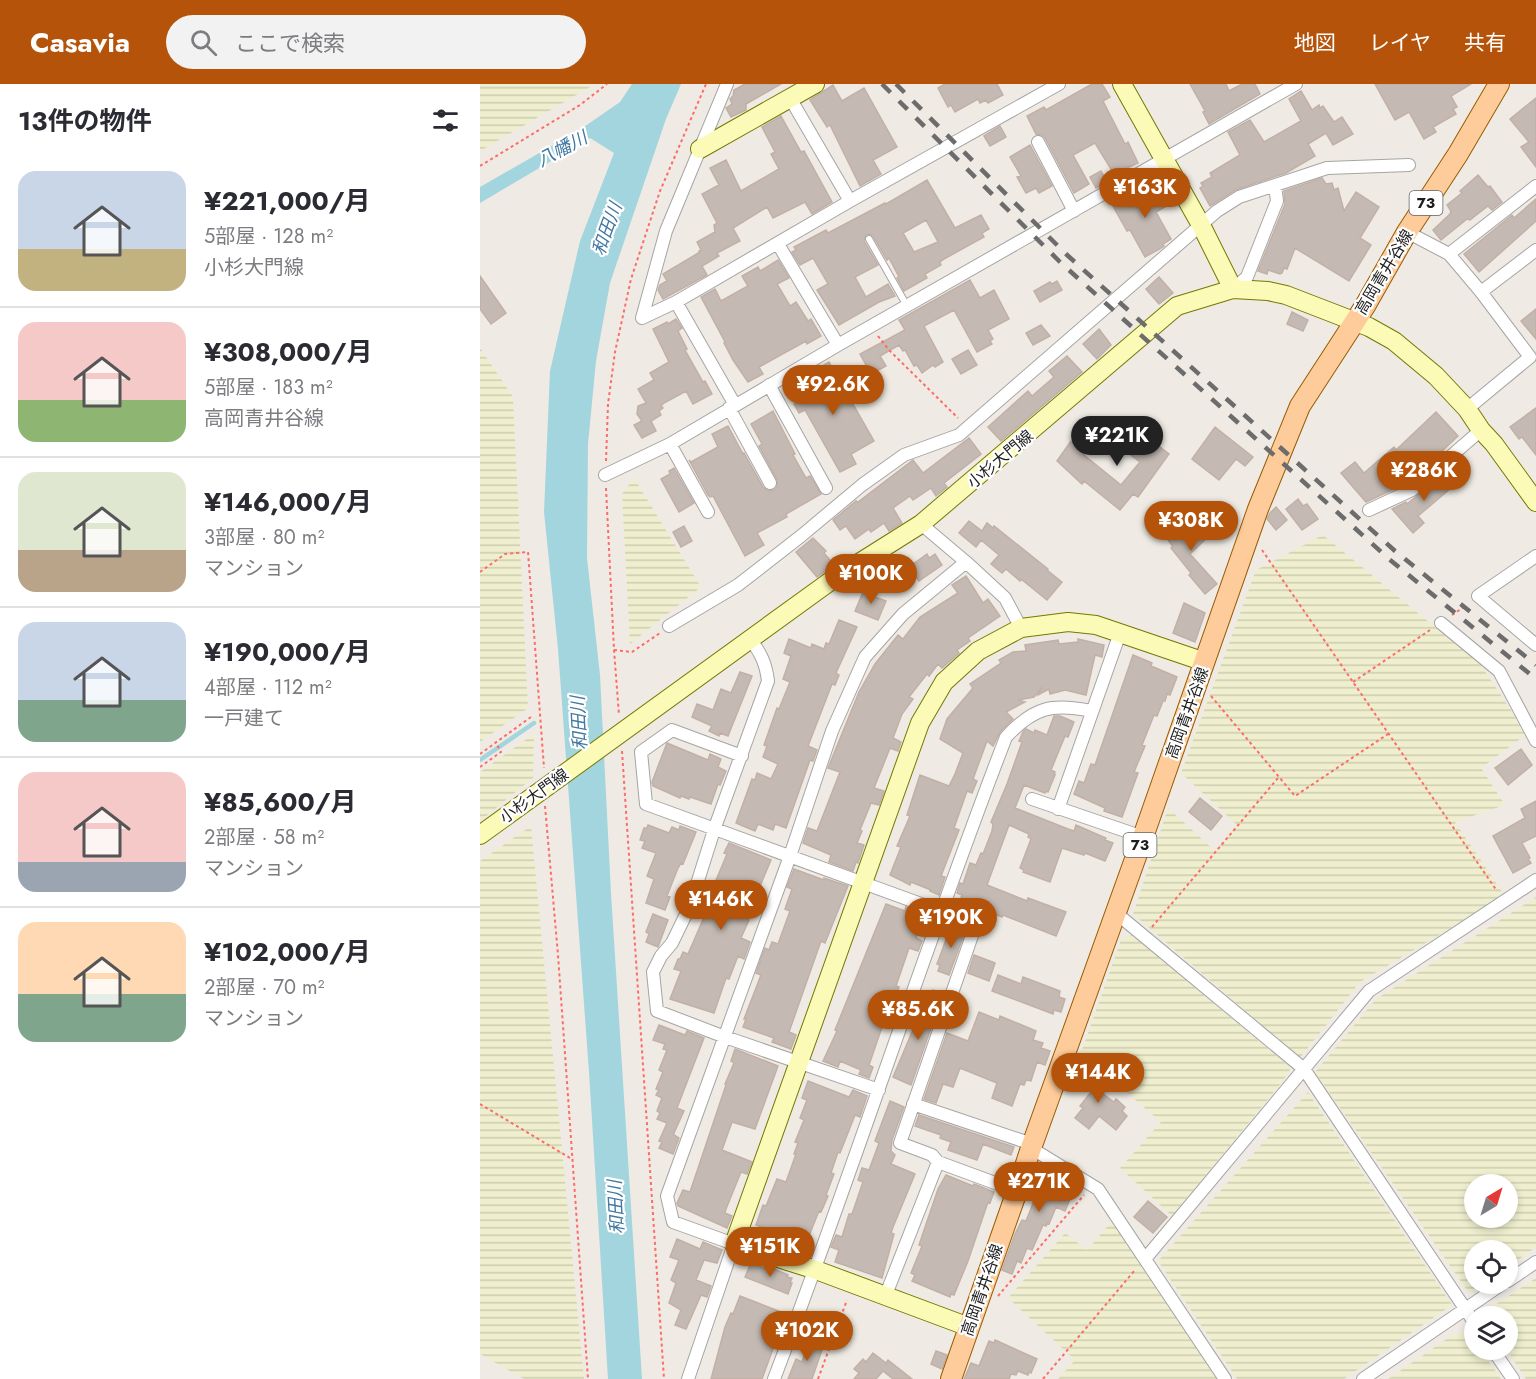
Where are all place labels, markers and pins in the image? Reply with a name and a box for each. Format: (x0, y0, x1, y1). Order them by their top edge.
pin: ¥163K (1103, 168, 1187, 219)
pin: ¥92.6K (784, 365, 882, 416)
pin: ¥221K (1075, 416, 1159, 467)
pin: ¥286K (1382, 451, 1466, 502)
pin: ¥308K (1149, 501, 1233, 552)
pin: ¥100K (829, 554, 913, 605)
pin: ¥146K (679, 880, 763, 931)
pin: ¥190K (909, 898, 993, 949)
pin: ¥85.6K (869, 990, 967, 1041)
pin: ¥144K (1056, 1053, 1140, 1104)
pin: ¥271K (997, 1162, 1081, 1213)
pin: ¥151K (728, 1227, 812, 1278)
pin: ¥102K (765, 1311, 849, 1362)

